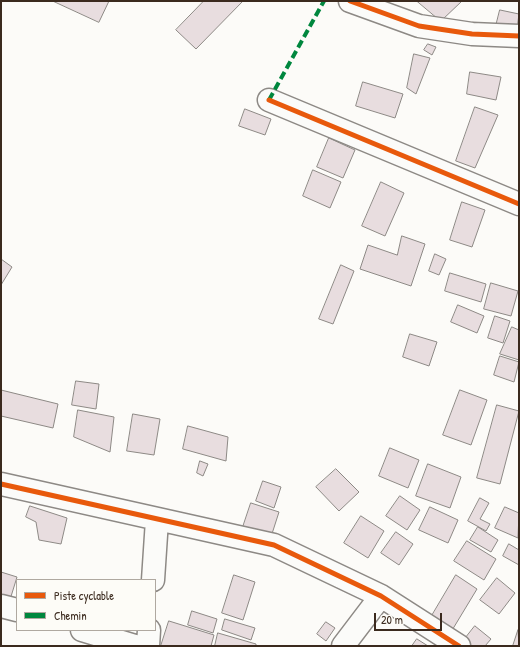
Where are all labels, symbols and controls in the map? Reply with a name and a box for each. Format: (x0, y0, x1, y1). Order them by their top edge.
legend (16, 579, 156, 631)
text: Piste cyclable (54, 587, 114, 604)
scale bar (376, 605, 444, 631)
text: Chemin (54, 607, 87, 624)
text: 20 m (381, 611, 403, 628)

